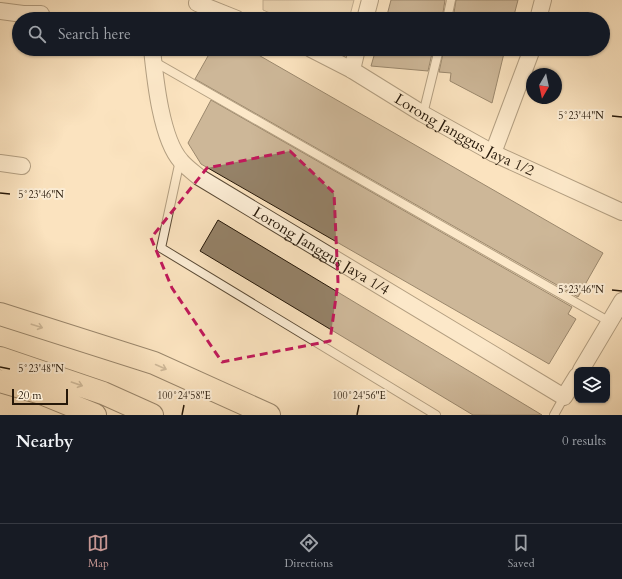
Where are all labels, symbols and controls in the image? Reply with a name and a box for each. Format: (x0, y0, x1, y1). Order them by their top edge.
search box (12, 12, 610, 56)
icon: search (26, 23, 48, 45)
text: Search here (58, 24, 131, 44)
north arrow (526, 68, 562, 104)
street label: Lorong Janggus Jaya 1/2 (391, 89, 538, 181)
text: 5°23'44"N (558, 109, 604, 123)
text: 5°23'46"N (18, 188, 64, 202)
street label: Lorong Janggus Jaya 1/4 (249, 202, 394, 300)
text: 5°23'46"N (558, 283, 604, 297)
one-way arrow (30, 323, 43, 330)
text: 5°23'48"N (18, 362, 64, 376)
one-way arrow (154, 363, 166, 371)
map controls (574, 367, 610, 403)
button: layers (574, 367, 610, 403)
one-way arrow (70, 381, 83, 388)
scale bar (12, 387, 68, 406)
text: 20 m (18, 388, 42, 403)
text: 100°24'58"E (157, 389, 211, 403)
text: 100°24'56"E (332, 389, 386, 403)
text: Nearby (16, 430, 73, 453)
text: 0 results (562, 432, 606, 450)
tab: Map (87, 532, 109, 571)
tab: Directions (284, 532, 333, 571)
tab: Saved (508, 532, 535, 571)

